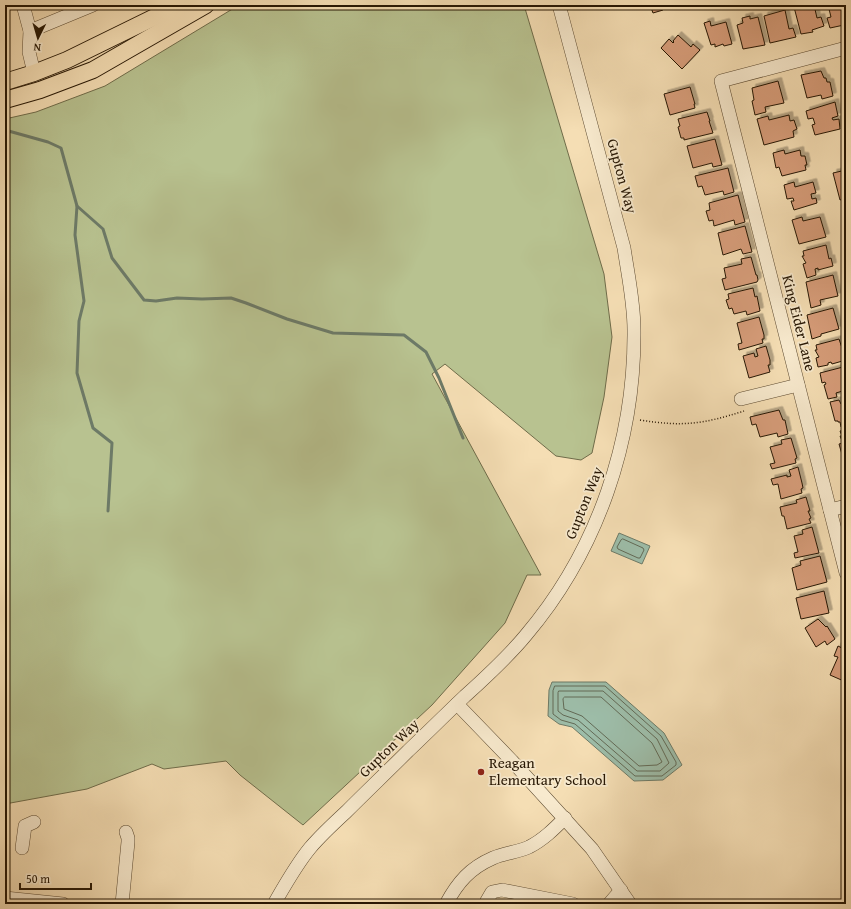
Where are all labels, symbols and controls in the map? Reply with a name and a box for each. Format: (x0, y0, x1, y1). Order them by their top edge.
north arrow (18, 18, 58, 58)
text: N (32, 40, 41, 56)
street label: Gupton Way (602, 136, 643, 216)
street label: King Eider Lane (777, 273, 822, 373)
street label: Gupton Way (559, 463, 608, 542)
street label: Gupton Way (354, 713, 424, 782)
place label: Reagan Elementary School (489, 752, 607, 790)
marker: Reagan Elementary School (476, 767, 486, 777)
scale bar (20, 865, 91, 891)
text: 50 m (26, 870, 50, 887)

